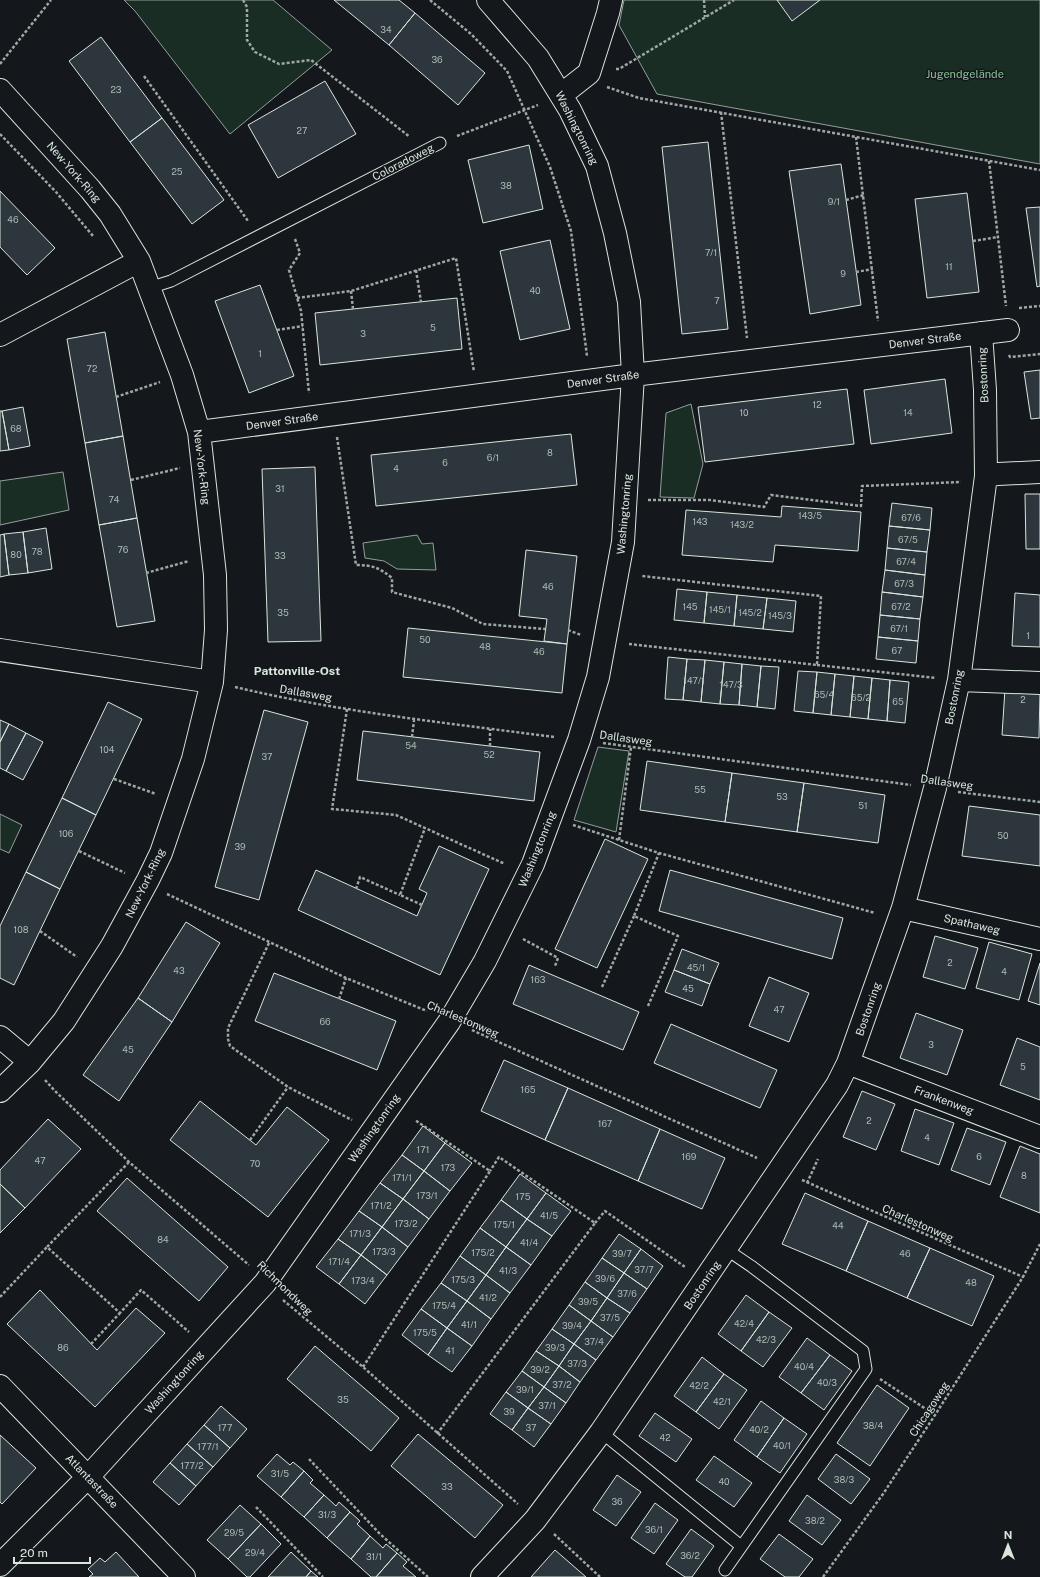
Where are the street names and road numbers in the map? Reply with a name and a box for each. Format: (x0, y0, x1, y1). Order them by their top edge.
street label: Washingtonring (553, 89, 601, 167)
street label: New-York-Ring (45, 139, 104, 205)
street label: Coloradoweg (370, 141, 436, 183)
street label: Denver Straße (888, 330, 962, 350)
street label: Bostonring (976, 347, 990, 403)
street label: Denver Straße (566, 368, 640, 390)
street label: Denver Straße (245, 410, 319, 432)
street label: New-York-Ring (191, 429, 213, 506)
street label: Washingtonring (614, 473, 634, 555)
street label: Bostonring (943, 668, 965, 726)
street label: Dallasweg (279, 682, 333, 704)
street label: Dallasweg (599, 728, 653, 748)
street label: Dallasweg (920, 772, 974, 792)
street label: Washingtonring (516, 809, 558, 889)
street label: New-York-Ring (123, 846, 167, 920)
street label: Spathaweg (943, 912, 1002, 936)
street label: Bostonring (853, 980, 883, 1037)
street label: Charlestonweg (425, 998, 501, 1040)
street label: Frankenweg (912, 1083, 976, 1117)
street label: Washingtonring (346, 1091, 402, 1165)
street label: Charlestonweg (880, 1202, 956, 1244)
street label: Bostonring (681, 1258, 723, 1312)
street label: Richmondweg (255, 1259, 315, 1318)
street label: Washingtonring (142, 1348, 206, 1416)
street label: Chicagoweg (907, 1379, 951, 1439)
street label: Atlantastraße (63, 1452, 121, 1510)

